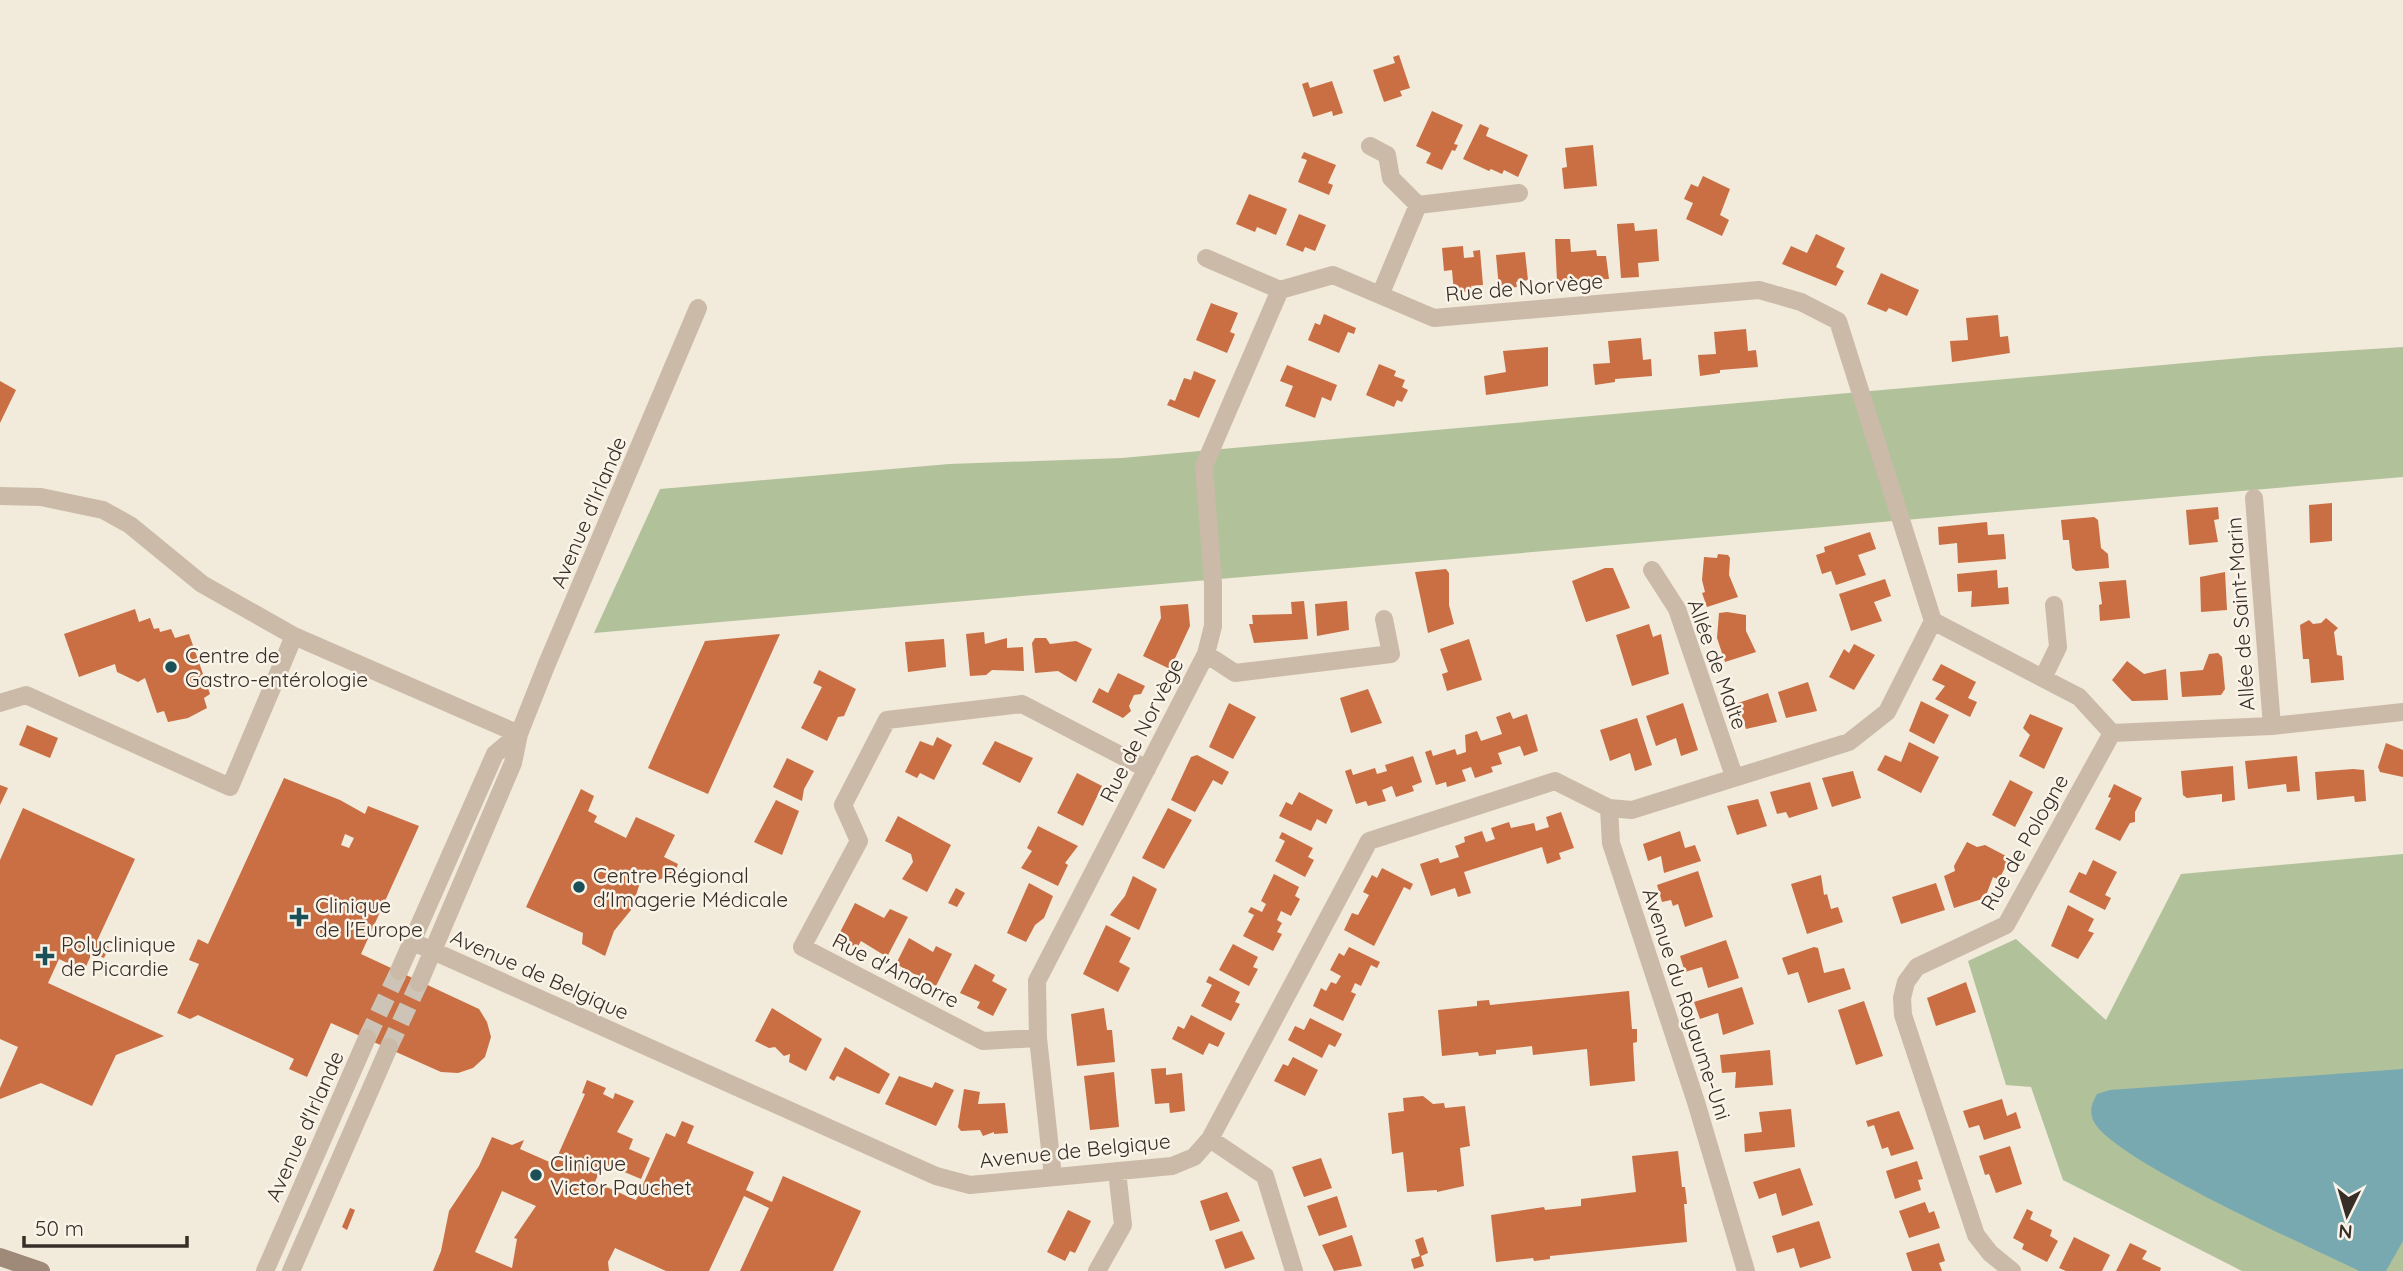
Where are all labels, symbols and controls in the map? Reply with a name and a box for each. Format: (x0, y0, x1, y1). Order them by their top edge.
street label: Rue de Norvège (1444, 267, 1604, 307)
street label: Avenue d'Irlande (544, 432, 632, 592)
street label: Allée de Saint-Marin (2220, 516, 2260, 712)
street label: Allée de Malte (1682, 595, 1754, 733)
place label: Centre de Gastro-entérologie (185, 642, 368, 692)
street label: Rue de Norvège (1094, 654, 1188, 806)
marker: Centre de Gastro-entérologie (163, 659, 179, 675)
street label: Rue de Pologne (1974, 769, 2074, 915)
place label: Centre Régional d'Imagerie Médicale (593, 862, 788, 912)
marker: Centre Régional d'Imagerie Médicale (571, 879, 587, 895)
street label: Avenue du Royaume-Uni (1637, 885, 1737, 1123)
place label: Clinique de l'Europe (315, 892, 423, 942)
marker: Clinique de l'Europe (289, 907, 309, 927)
street label: Avenue de Belgique (447, 923, 633, 1025)
street label: Rue d'Andorre (828, 927, 964, 1013)
place label: Polyclinique de Picardie (61, 931, 176, 981)
marker: Polyclinique de Picardie (35, 946, 55, 966)
street label: Avenue d'Irlande (259, 1047, 349, 1205)
street label: Avenue de Belgique (978, 1127, 1172, 1173)
place label: Clinique Victor Pauchet (550, 1150, 692, 1200)
marker: Clinique Victor Pauchet (528, 1167, 544, 1183)
north arrow (2312, 1180, 2382, 1250)
scale bar (24, 1204, 187, 1248)
text: 50 m (35, 1215, 84, 1241)
text: N (2338, 1219, 2354, 1244)

